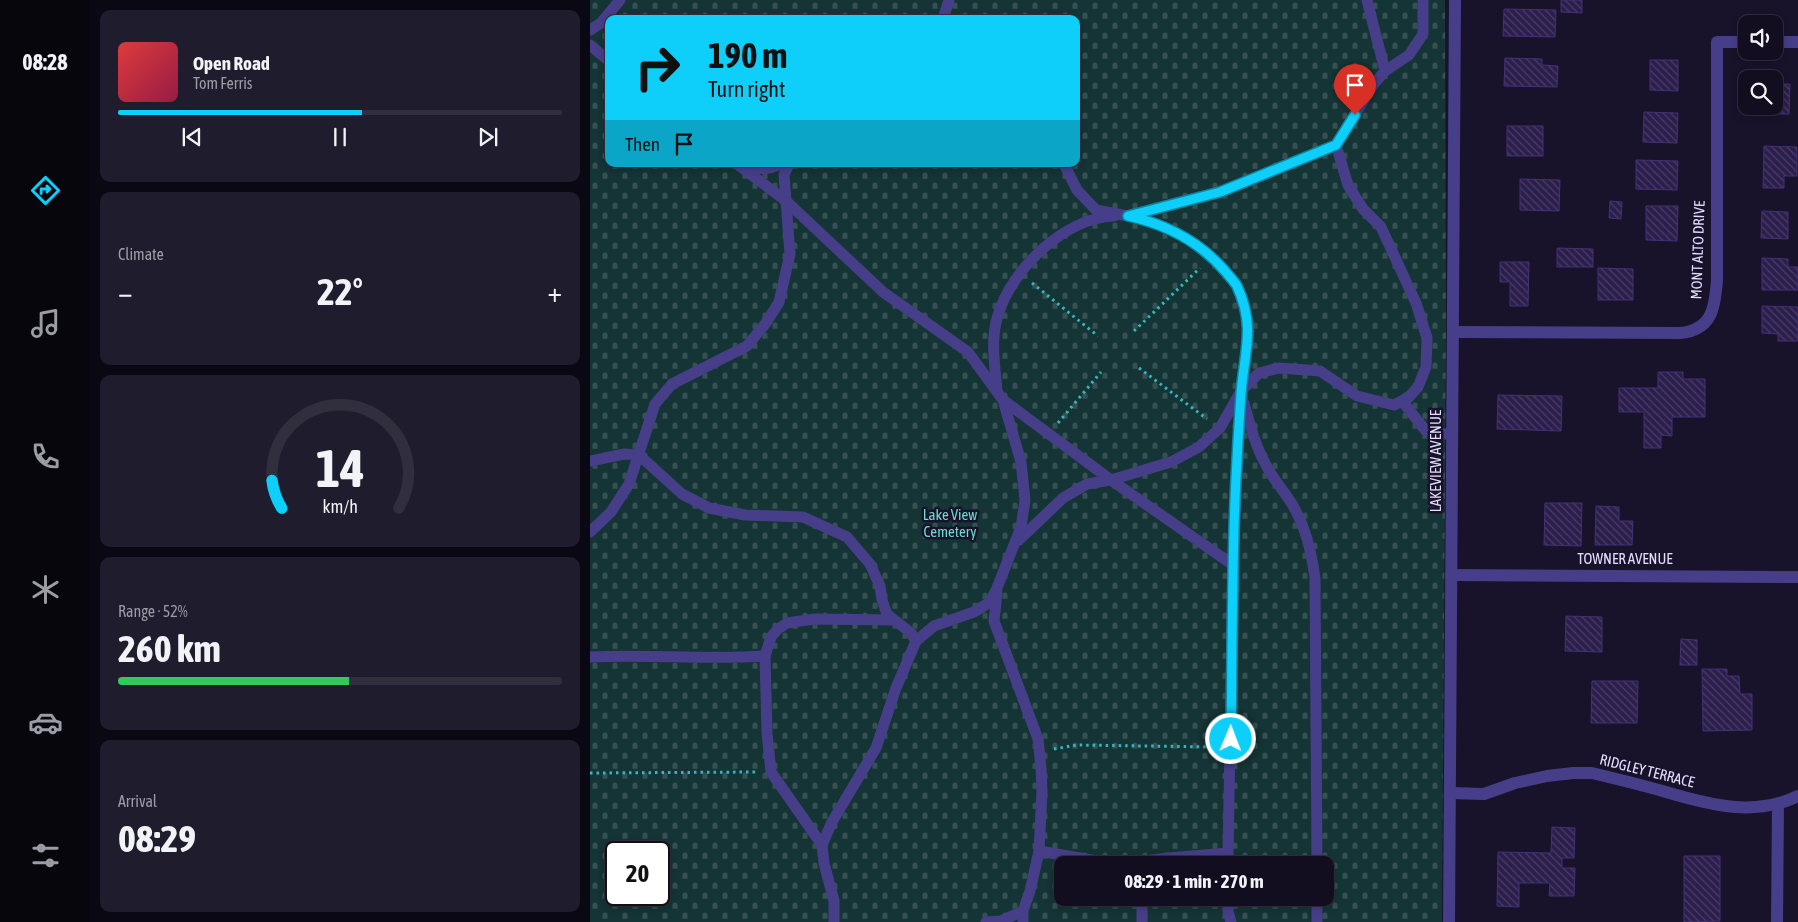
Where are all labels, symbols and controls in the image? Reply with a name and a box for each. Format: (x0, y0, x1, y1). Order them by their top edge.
map controls (1738, 15, 1783, 115)
button: sound (1738, 15, 1783, 60)
icon: right (625, 35, 690, 100)
text: 190 m (708, 35, 787, 75)
text: 08:28 (22, 49, 68, 75)
text: Open Road (193, 52, 270, 74)
pin (1334, 64, 1376, 115)
button: search (1738, 70, 1783, 115)
icon: arrive (1341, 71, 1369, 99)
text: Tom Ferris (193, 74, 252, 92)
text: Turn right (708, 76, 785, 102)
icon: previous (178, 123, 206, 151)
icon: pause (326, 123, 354, 151)
icon: next (474, 123, 502, 151)
icon: arrive (670, 130, 698, 158)
text: Then (625, 133, 660, 155)
icon: directions (28, 173, 63, 208)
street label: MONT ALTO DRIVE (1687, 200, 1708, 300)
text: Climate (118, 245, 164, 263)
text: 22° (317, 270, 363, 313)
text: − (118, 276, 133, 308)
text: + (547, 276, 562, 308)
icon: music (28, 306, 63, 341)
street label: LAKEVIEW AVENUE (1427, 409, 1444, 512)
text: 14 (316, 438, 364, 498)
icon: phone (28, 439, 63, 474)
text: km/h (322, 496, 358, 517)
park label: Lake View Cemetery (923, 506, 977, 540)
street label: TOWNER AVENUE (1577, 550, 1673, 567)
icon: climate (28, 572, 63, 607)
text: Range · 52% (118, 602, 188, 620)
text: 260 km (118, 627, 221, 670)
icon: car (28, 705, 63, 740)
position arrow (1204, 712, 1256, 764)
street label: RIDGLEY TERRACE (1598, 751, 1697, 791)
text: Arrival (118, 792, 157, 810)
text: 08:29 (118, 817, 196, 860)
icon: filters (28, 838, 63, 873)
speed limit sign: 20 (605, 841, 670, 906)
text: 08:29 · 1 min · 270 m (1124, 870, 1264, 892)

